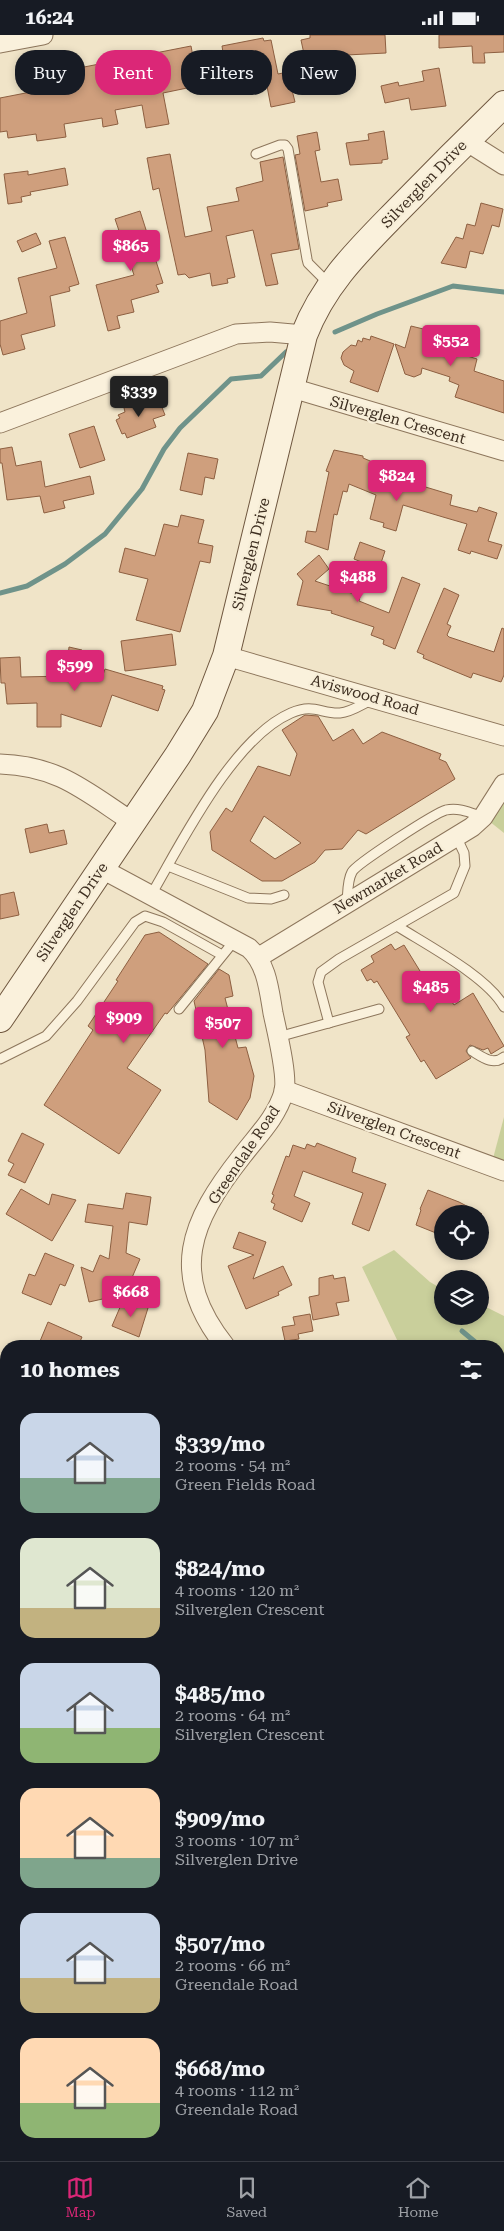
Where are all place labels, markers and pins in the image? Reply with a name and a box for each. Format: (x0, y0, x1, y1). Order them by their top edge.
pin: $865 (101, 229, 161, 272)
pin: $552 (421, 325, 481, 367)
pin: $339 (109, 375, 169, 418)
pin: $824 (367, 459, 427, 502)
pin: $488 (328, 561, 388, 603)
pin: $599 (45, 649, 105, 692)
pin: $485 (401, 971, 461, 1013)
pin: $909 (94, 1001, 154, 1044)
pin: $507 (193, 1007, 253, 1049)
pin: $668 (101, 1275, 161, 1318)

